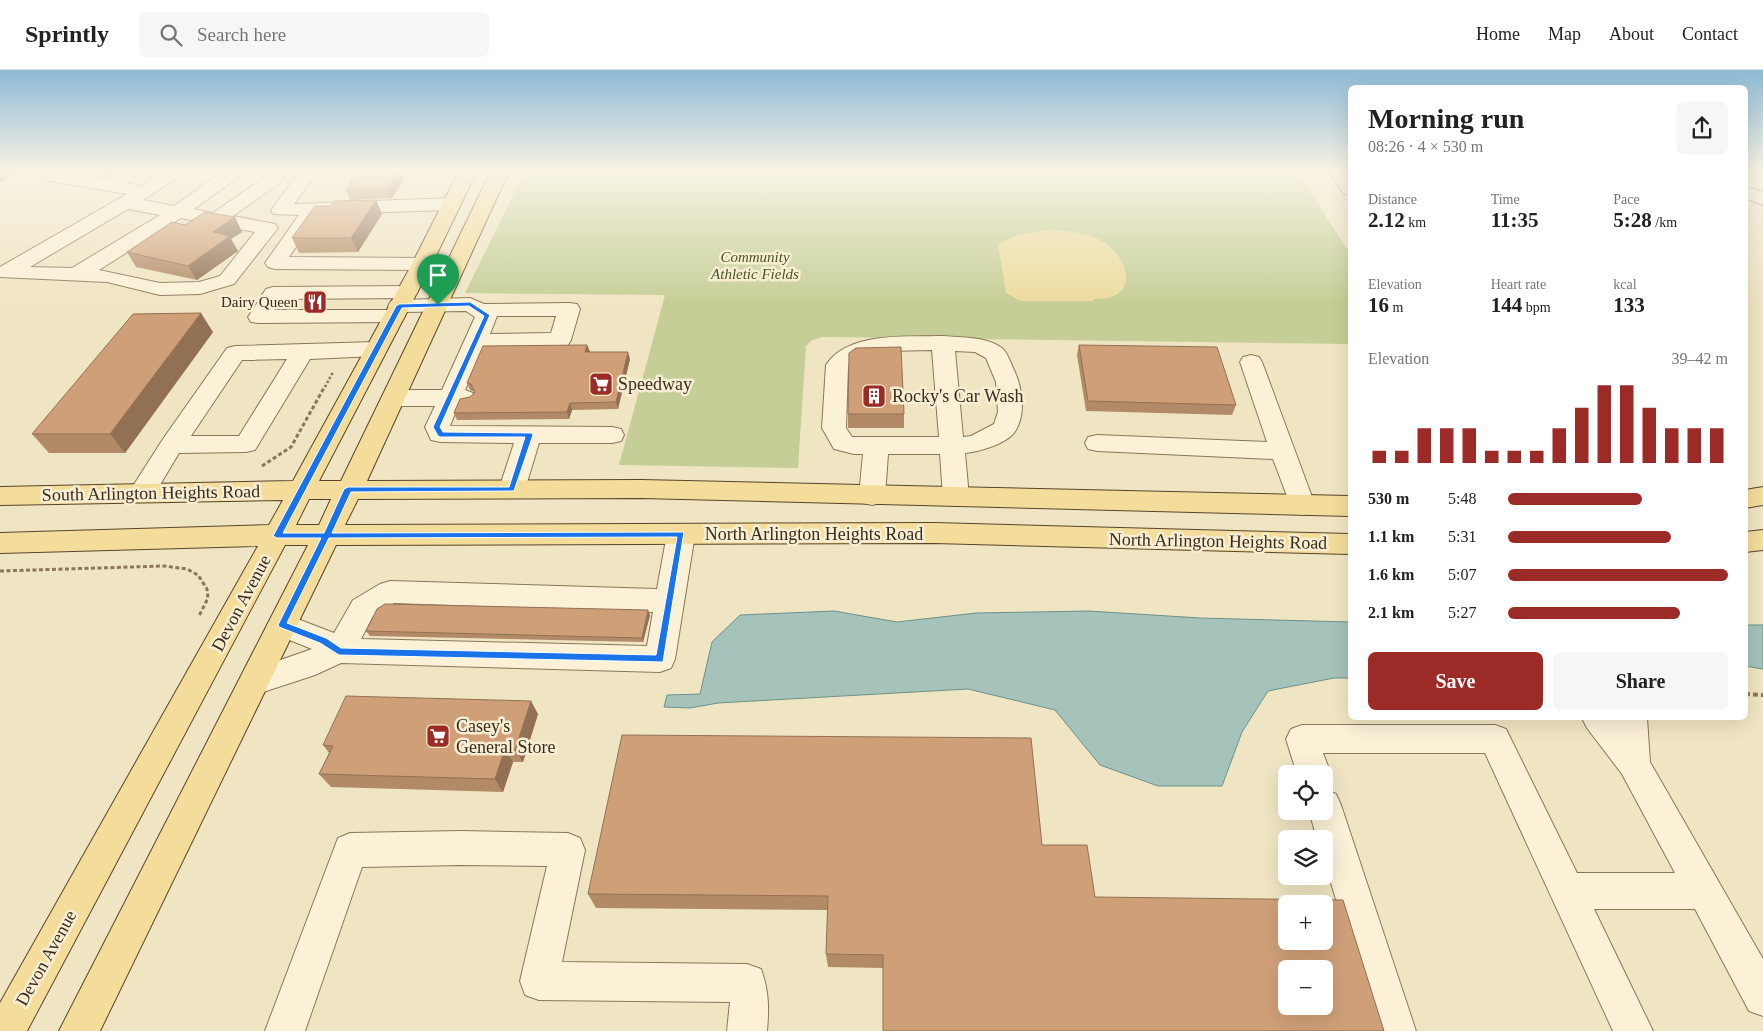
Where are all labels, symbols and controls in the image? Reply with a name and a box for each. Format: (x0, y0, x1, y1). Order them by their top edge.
search box (139, 12, 489, 57)
text: Sprintly (25, 21, 109, 47)
icon: search (157, 21, 185, 49)
text: Search here (197, 24, 286, 45)
text: Home (1476, 24, 1520, 44)
text: Map (1548, 24, 1581, 44)
text: About (1609, 24, 1654, 44)
text: Contact (1682, 24, 1738, 44)
button: share (1676, 102, 1728, 154)
text: Morning run (1368, 103, 1524, 134)
text: 08:26 · 4 × 530 m (1368, 138, 1483, 155)
text: Distance (1368, 192, 1417, 207)
text: Time (1491, 192, 1520, 207)
text: Pace (1613, 192, 1640, 207)
text: 2.12 (1368, 208, 1405, 232)
text: 11:35 (1491, 208, 1539, 232)
text: 5:28 (1613, 208, 1652, 232)
text: km (1405, 215, 1426, 230)
text: /km (1652, 215, 1677, 230)
park label: Community Athletic Fields (710, 249, 799, 282)
pin (417, 254, 459, 305)
icon: arrive (424, 261, 452, 289)
text: Elevation (1368, 277, 1422, 292)
text: Heart rate (1491, 277, 1546, 292)
text: kcal (1613, 277, 1637, 292)
restaurant icon: Dairy Queen (302, 289, 328, 315)
text: 16 (1368, 293, 1389, 317)
text: 144 (1491, 293, 1522, 317)
text: 133 (1613, 293, 1645, 317)
place label: Dairy Queen (221, 294, 298, 310)
text: m (1389, 300, 1403, 315)
text: bpm (1522, 300, 1551, 315)
text: Elevation (1368, 350, 1429, 367)
text: 39–42 m (1672, 350, 1728, 367)
supermarket icon: Speedway (588, 371, 614, 397)
place label: Speedway (618, 374, 692, 394)
building icon: Rocky's Car Wash (861, 383, 887, 409)
place label: Rocky's Car Wash (892, 386, 1023, 406)
street label: South Arlington Heights Road (42, 481, 260, 505)
text: 530 m (1368, 490, 1409, 507)
text: 5:48 (1448, 490, 1476, 507)
street label: North Arlington Heights Road (705, 524, 923, 544)
text: 1.1 km (1368, 528, 1414, 545)
text: 5:31 (1448, 528, 1476, 545)
street label: North Arlington Heights Road (1109, 529, 1327, 553)
street label: Devon Avenue (207, 551, 275, 655)
text: 1.6 km (1368, 566, 1414, 583)
text: 5:07 (1448, 566, 1476, 583)
text: 2.1 km (1368, 604, 1414, 621)
text: 5:27 (1448, 604, 1476, 621)
button: Save (1368, 652, 1543, 710)
button: Share (1553, 652, 1728, 710)
place label: Casey's General Store (456, 716, 555, 757)
supermarket icon: Casey's General Store (425, 723, 451, 749)
map controls (1278, 765, 1333, 1015)
button: locate (1278, 765, 1333, 820)
button: layers (1278, 830, 1333, 885)
button: + (1278, 895, 1333, 950)
street label: Devon Avenue (12, 907, 80, 1009)
button: − (1278, 960, 1333, 1015)

